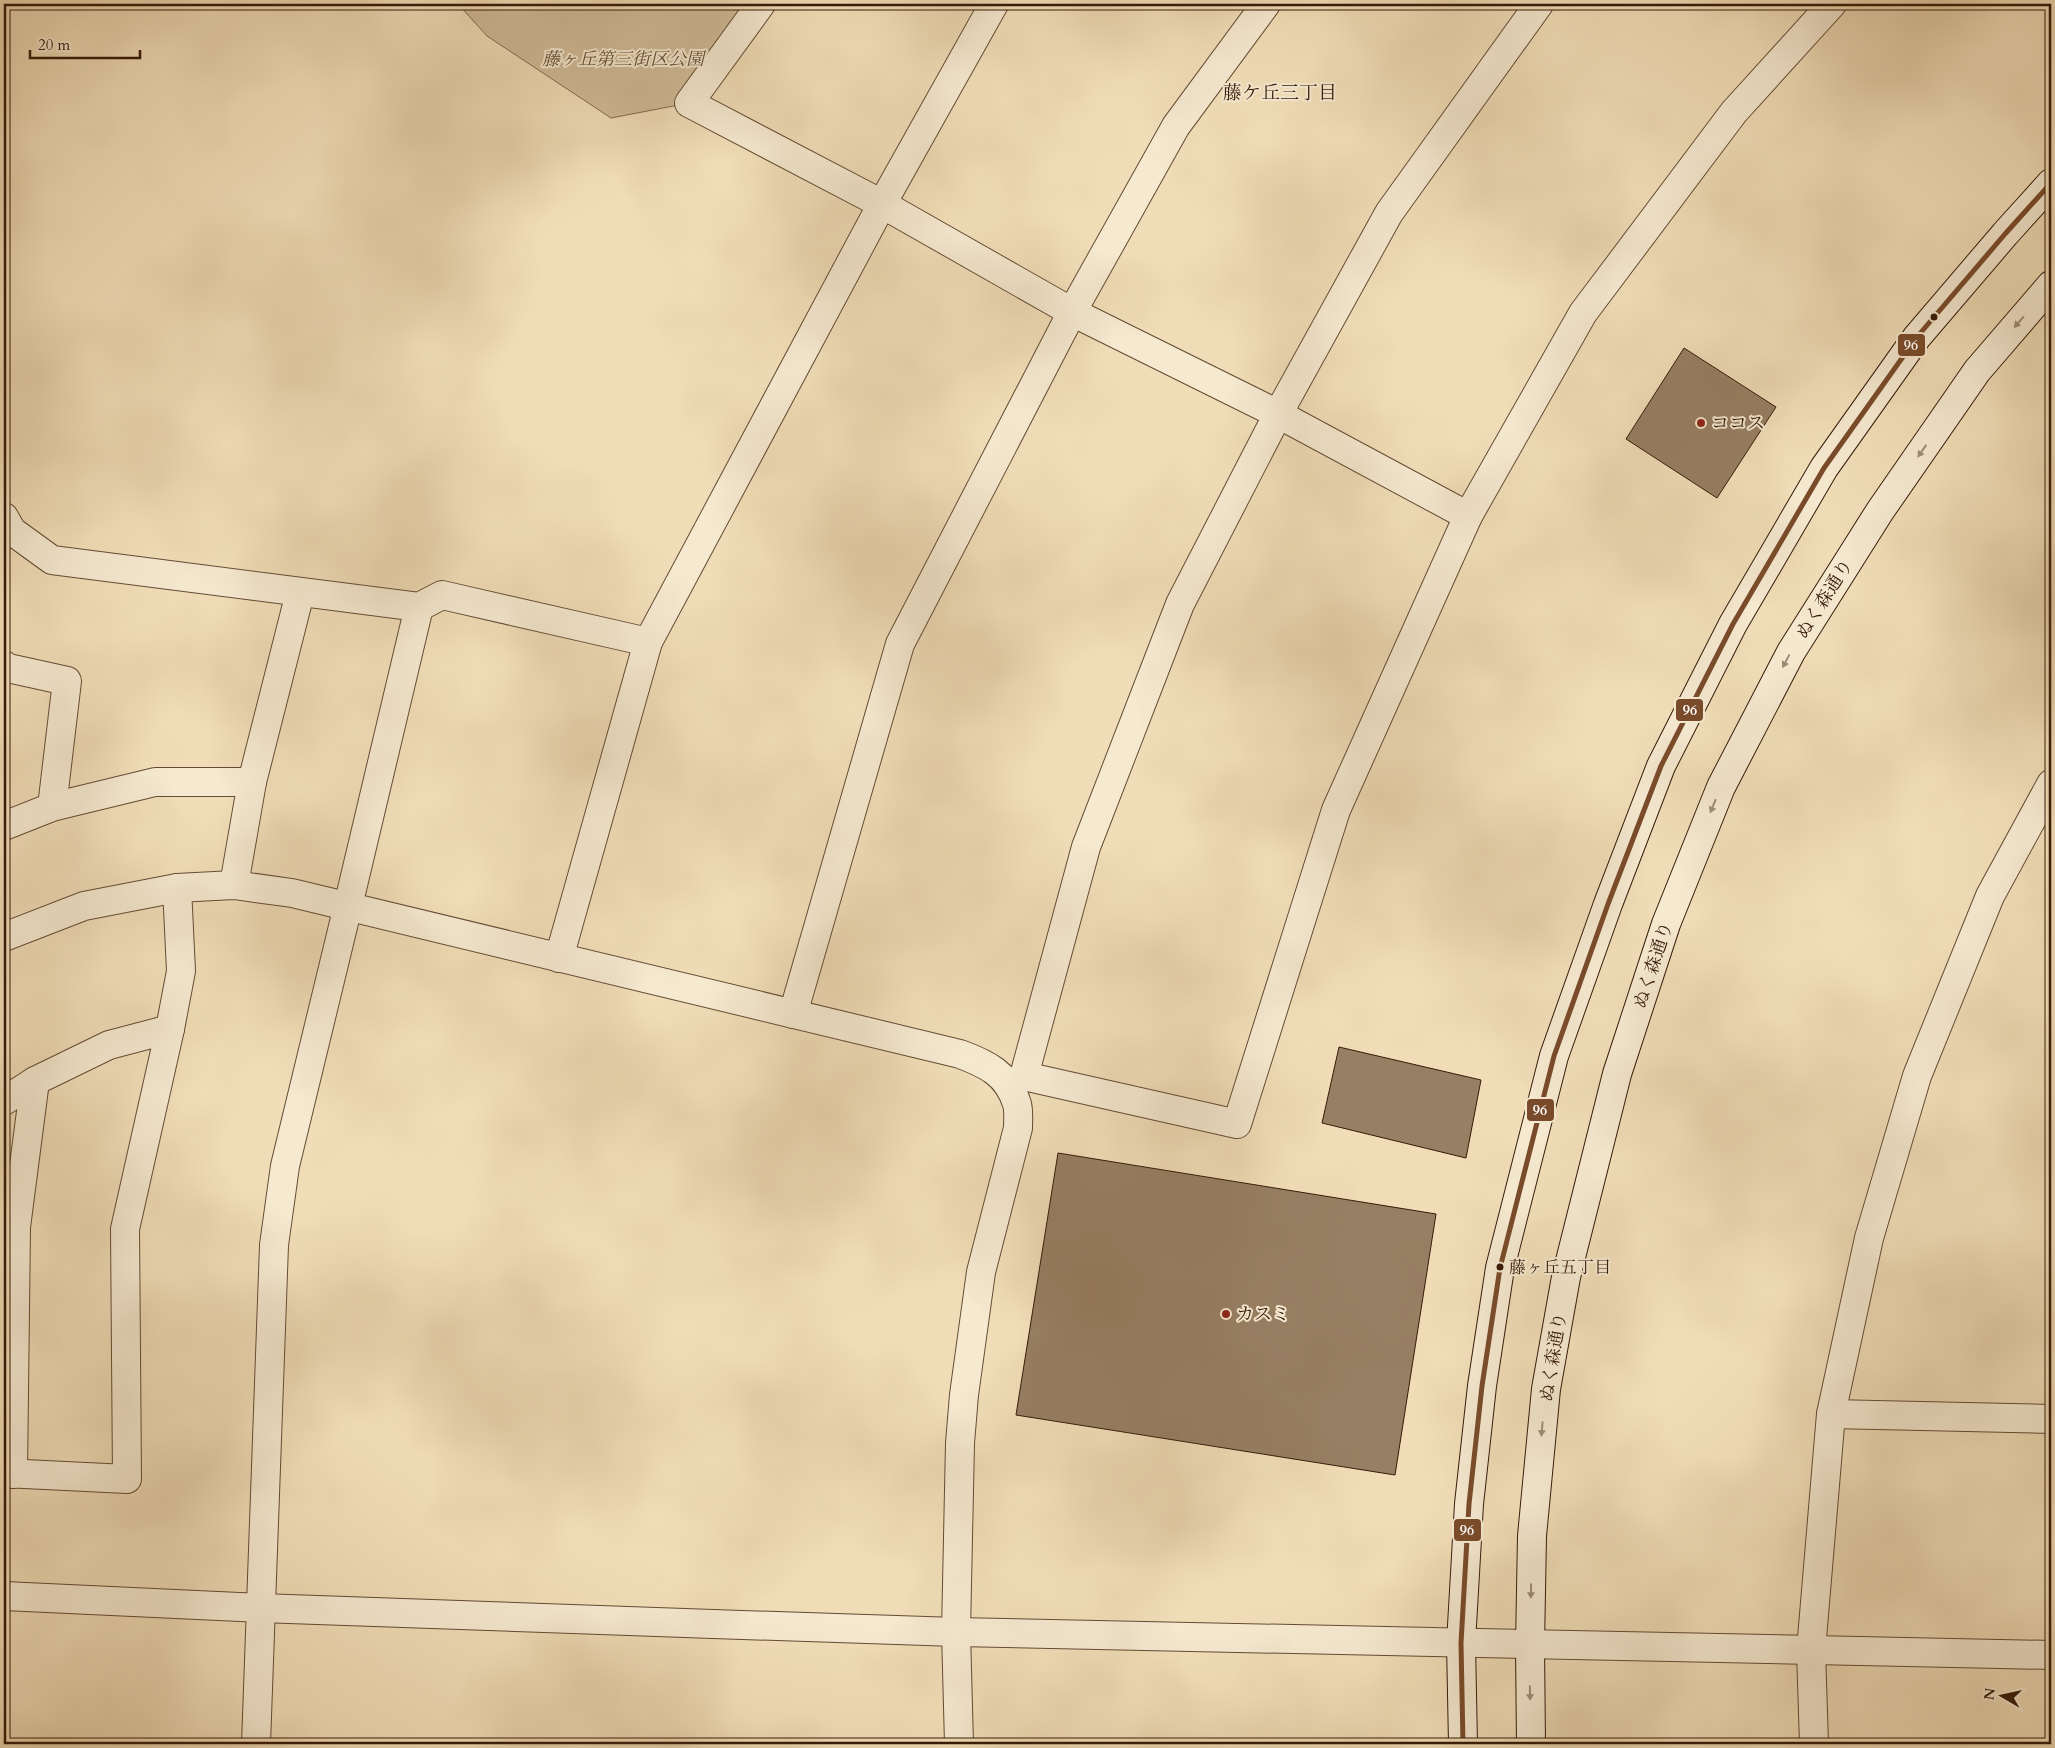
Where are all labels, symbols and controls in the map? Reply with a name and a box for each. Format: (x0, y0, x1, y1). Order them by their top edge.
scale bar (30, 28, 140, 60)
text: 20 m (38, 35, 70, 55)
park label: 藤ヶ丘第三街区公園 (542, 47, 707, 72)
district label: 藤ケ丘三丁目 (1223, 80, 1337, 106)
unlabelled marker (1929, 312, 1939, 322)
one-way arrow (2014, 315, 2025, 328)
line badge: 96 (1897, 333, 1926, 357)
text: 96 (1904, 336, 1918, 355)
place label: ココス (1711, 411, 1765, 436)
marker: ココス (1695, 417, 1707, 429)
one-way arrow (1917, 444, 1927, 458)
street label: ぬく森通り (1790, 554, 1859, 644)
one-way arrow (1782, 654, 1790, 668)
line badge: 96 (1675, 698, 1704, 722)
text: 96 (1683, 701, 1697, 720)
one-way arrow (1709, 799, 1717, 814)
street label: ぬく森通り (1628, 918, 1679, 1012)
line badge: 96 (1526, 1098, 1555, 1122)
text: 96 (1533, 1101, 1547, 1120)
place label: 藤ヶ丘五丁目 (1509, 1256, 1611, 1279)
marker: 藤ヶ丘五丁目 (1495, 1262, 1505, 1272)
place label: カスミ (1236, 1302, 1290, 1327)
marker: カスミ (1220, 1308, 1232, 1320)
street label: ぬく森通り (1534, 1311, 1573, 1403)
one-way arrow (1538, 1421, 1546, 1437)
line badge: 96 (1453, 1518, 1482, 1542)
text: 96 (1460, 1521, 1474, 1540)
one-way arrow (1527, 1583, 1535, 1599)
north arrow (1978, 1670, 2028, 1720)
one-way arrow (1527, 1686, 1535, 1702)
text: N (1979, 1687, 2000, 1702)

